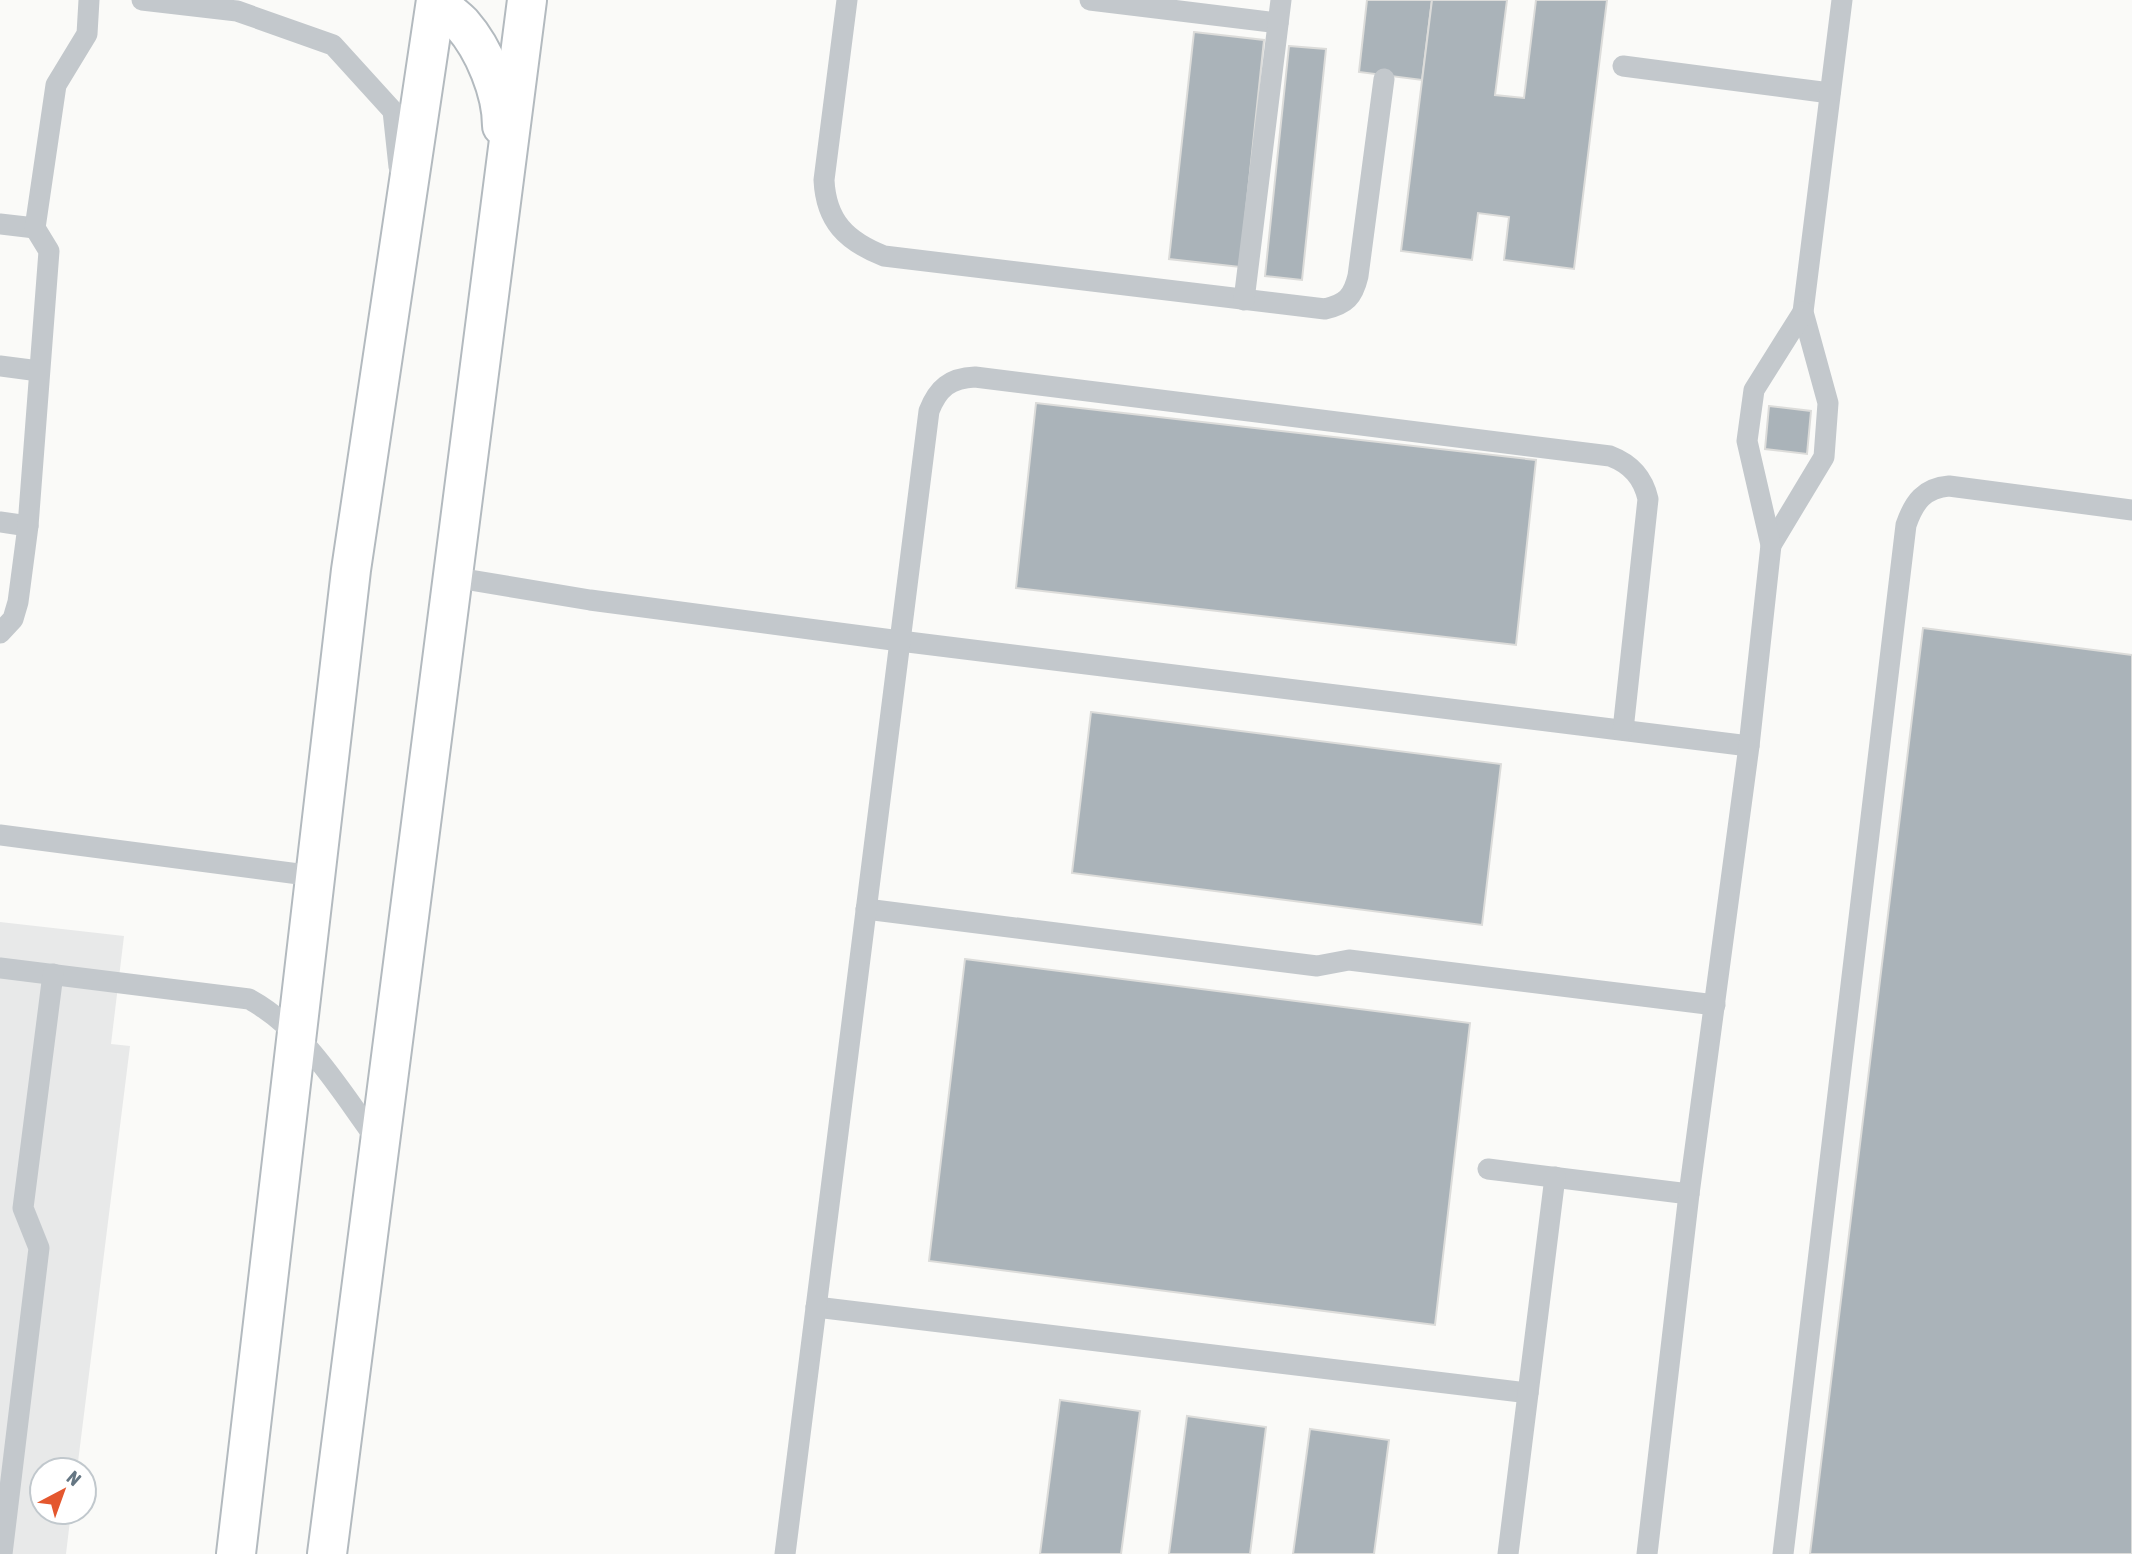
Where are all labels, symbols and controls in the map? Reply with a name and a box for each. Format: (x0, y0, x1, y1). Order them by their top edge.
north arrow (28, 1456, 98, 1526)
text: N (63, 1466, 86, 1490)

